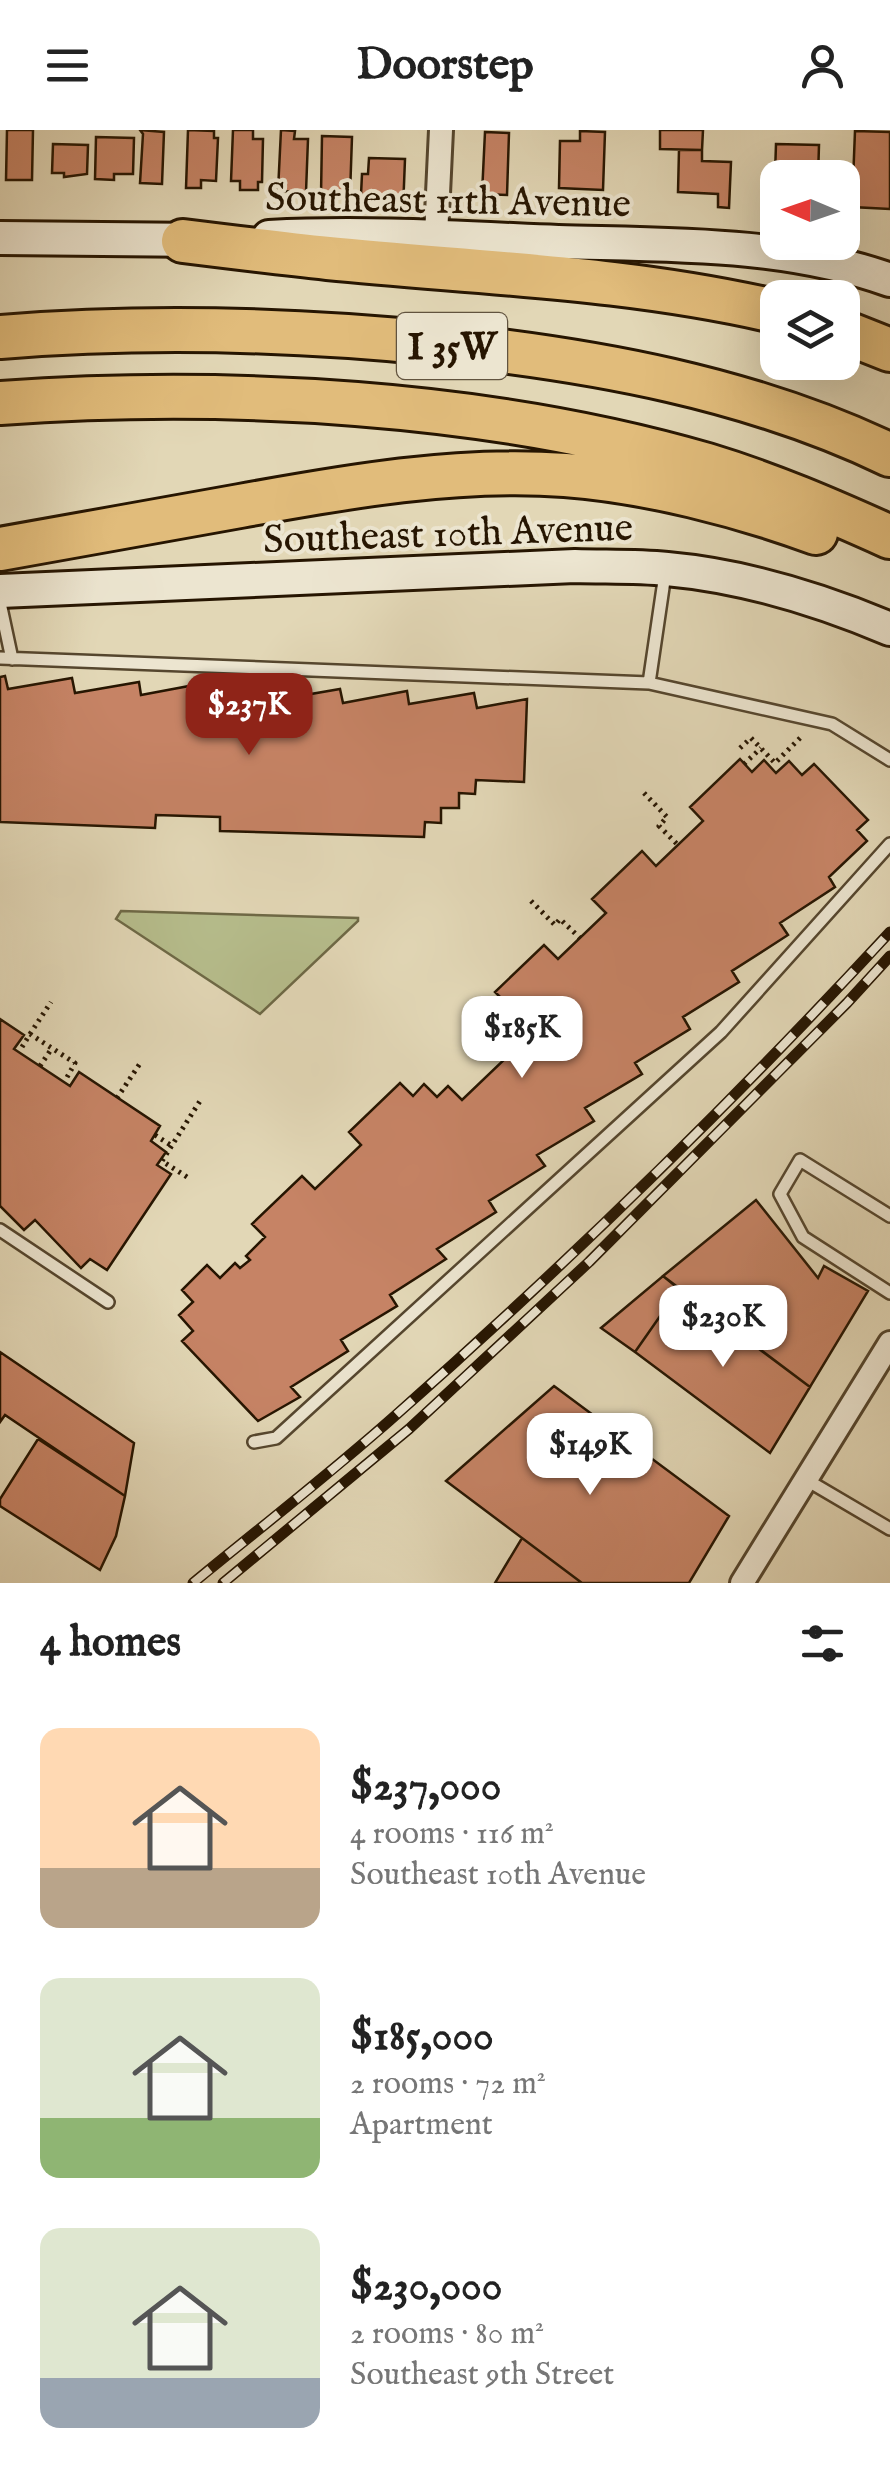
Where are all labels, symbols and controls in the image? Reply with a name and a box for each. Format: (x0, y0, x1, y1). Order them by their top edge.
text: Doorstep (356, 37, 534, 94)
icon: menu (40, 38, 95, 93)
icon: person (795, 38, 850, 93)
north arrow (760, 160, 860, 260)
map controls (760, 160, 860, 380)
street label: Southeast 11th Avenue (265, 174, 631, 231)
button: layers (760, 280, 860, 380)
road number: I 35W (397, 313, 507, 379)
street label: Southeast 10th Avenue (262, 504, 634, 567)
pin: $237K (179, 673, 319, 758)
text: $237K (208, 685, 290, 726)
pin: $185K (452, 996, 592, 1081)
text: $185K (484, 1008, 560, 1049)
pin: $230K (653, 1285, 793, 1370)
text: $230K (681, 1297, 765, 1338)
pin: $149K (520, 1413, 660, 1498)
text: $149K (549, 1425, 631, 1466)
icon: filters (795, 1616, 850, 1671)
text: 4 homes (40, 1617, 181, 1670)
text: $237,000 (350, 1761, 501, 1814)
icon: home (120, 1768, 240, 1888)
text: 4 rooms · 116 m² (350, 1814, 554, 1855)
text: Southeast 10th Avenue (350, 1855, 646, 1896)
text: $185,000 (350, 2011, 494, 2064)
icon: home (120, 2018, 240, 2138)
text: 2 rooms · 72 m² (350, 2064, 546, 2105)
text: Apartment (350, 2105, 493, 2146)
text: $230,000 (350, 2261, 502, 2314)
icon: home (120, 2268, 240, 2388)
text: 2 rooms · 80 m² (350, 2314, 544, 2355)
text: Southeast 9th Street (350, 2355, 614, 2396)

